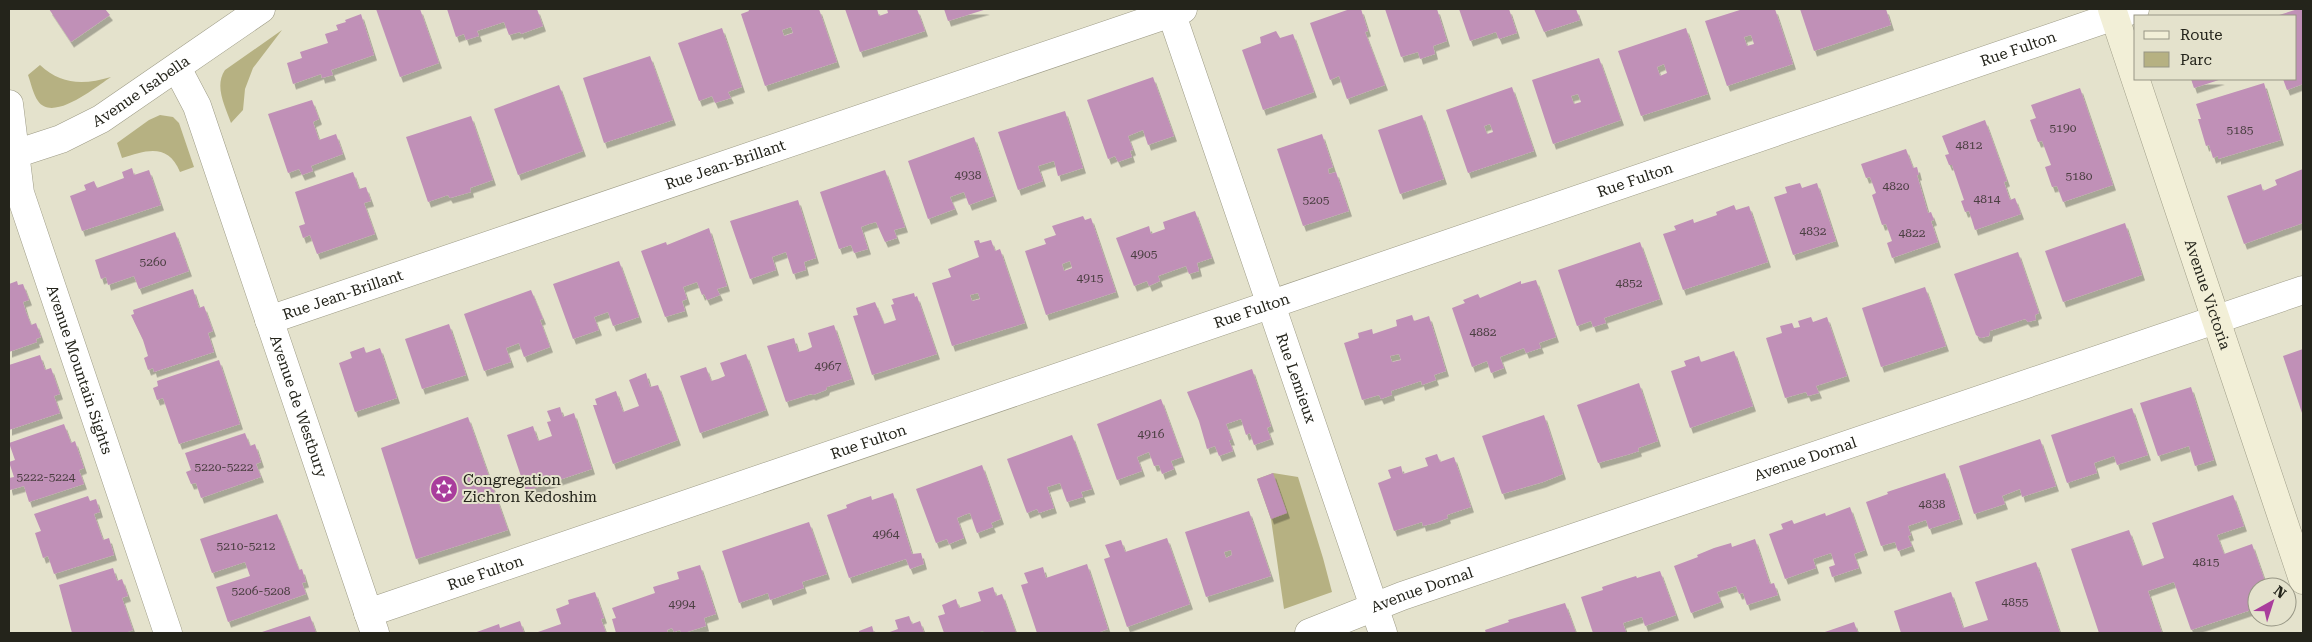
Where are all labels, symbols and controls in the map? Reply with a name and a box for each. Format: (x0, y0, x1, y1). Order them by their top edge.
legend (2134, 15, 2297, 80)
text: Route (2180, 26, 2222, 44)
street label: Rue Fulton (1978, 28, 2059, 70)
text: Parc (2180, 51, 2212, 69)
street label: Avenue Isabella (90, 52, 193, 131)
house number: 5190 (2050, 121, 2077, 135)
house number: 5185 (2227, 123, 2254, 137)
street label: Rue Jean-Brillant (663, 136, 788, 194)
house number: 4812 (1956, 138, 1983, 152)
street label: Rue Fulton (1595, 159, 1676, 201)
house number: 4938 (955, 168, 982, 182)
house number: 5180 (2066, 169, 2093, 183)
house number: 4820 (1883, 179, 1910, 193)
house number: 4814 (1974, 192, 2001, 206)
house number: 5205 (1303, 193, 1330, 207)
house number: 4832 (1800, 224, 1827, 238)
house number: 4822 (1899, 226, 1926, 240)
street label: Avenue Victoria (2181, 237, 2234, 352)
house number: 4905 (1131, 247, 1158, 261)
house number: 5260 (140, 255, 167, 269)
street label: Rue Jean-Brillant (280, 266, 406, 324)
house number: 4915 (1077, 271, 1104, 285)
house number: 4852 (1616, 276, 1643, 290)
street label: Avenue Mountain Sights (43, 283, 116, 456)
street label: Rue Fulton (1212, 290, 1292, 332)
house number: 4882 (1470, 325, 1497, 339)
street label: Rue Lemieux (1272, 331, 1320, 426)
street label: Avenue de Westbury (266, 333, 331, 480)
house number: 4967 (815, 359, 842, 373)
street label: Rue Fulton (828, 421, 909, 463)
house number: 4916 (1138, 427, 1165, 441)
street label: Avenue Dornal (1752, 433, 1859, 485)
house number: 5220-5222 (194, 460, 254, 474)
house number: 5222-5224 (16, 470, 76, 484)
place label: Congregation Zichron Kedoshim (463, 471, 597, 506)
synagogue icon: Congregation Zichron Kedoshim (429, 474, 459, 504)
house number: 4838 (1919, 497, 1946, 511)
house number: 4964 (873, 527, 900, 541)
house number: 5210-5212 (216, 539, 276, 553)
street label: Rue Fulton (445, 552, 526, 594)
house number: 4815 (2193, 555, 2220, 569)
street label: Avenue Dornal (1368, 563, 1476, 616)
north arrow (2247, 577, 2297, 627)
text: N (2271, 582, 2290, 602)
house number: 5206-5208 (231, 584, 291, 598)
house number: 4855 (2002, 595, 2029, 609)
house number: 4994 (669, 597, 696, 611)

